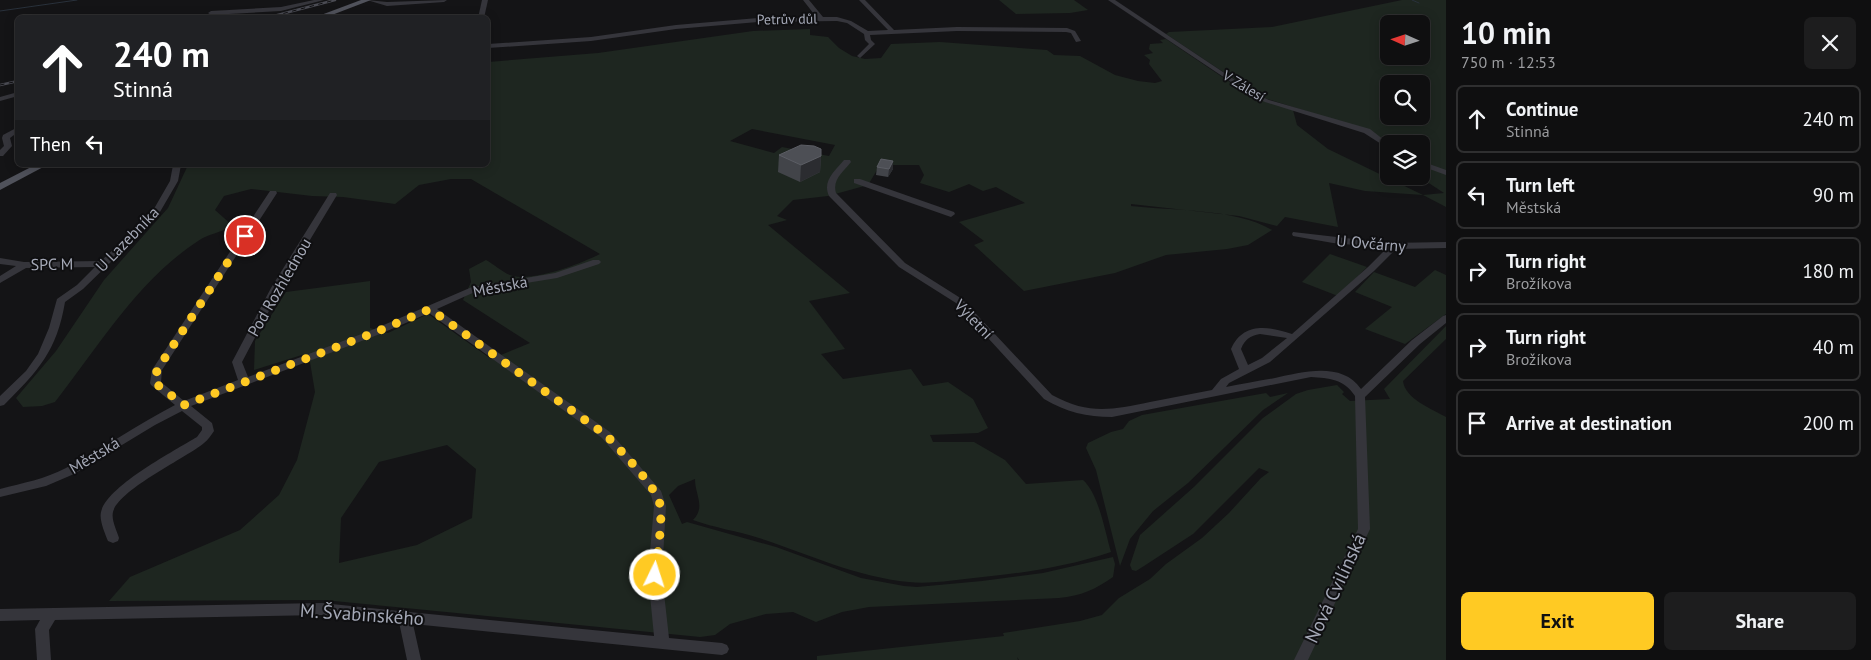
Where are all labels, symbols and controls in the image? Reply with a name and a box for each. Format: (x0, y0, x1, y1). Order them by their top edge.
street label: Petrův důl (757, 9, 817, 29)
text: 10 min (1461, 13, 1551, 52)
north arrow (1380, 15, 1430, 65)
map controls (1380, 15, 1430, 185)
button: close (1804, 17, 1856, 69)
text: 240 m (113, 31, 210, 77)
icon: ahead (30, 35, 95, 100)
text: 750 m · 12:53 (1461, 52, 1556, 72)
street label: V Zálesí (1219, 66, 1269, 106)
text: Stinná (113, 75, 173, 103)
button: search (1380, 75, 1430, 125)
text: Continue (1506, 97, 1578, 121)
icon: ahead (1463, 105, 1491, 133)
text: 240 m (1802, 107, 1854, 131)
text: Stinná (1506, 121, 1550, 141)
icon: left (81, 130, 109, 158)
text: Then (30, 132, 71, 156)
button: layers (1380, 135, 1430, 185)
text: Turn left (1506, 173, 1575, 197)
icon: left (1463, 181, 1491, 209)
text: 90 m (1813, 183, 1854, 207)
text: Městská (1506, 197, 1561, 217)
street label: U Lazebníka (91, 202, 163, 276)
pin (224, 215, 266, 257)
icon: arrive (231, 222, 259, 250)
street label: U Ovčárny (1335, 230, 1407, 256)
street label: Pod Rozhlednou (243, 234, 315, 340)
text: Turn right (1506, 249, 1586, 273)
street label: SPC M (31, 254, 73, 274)
icon: right (1463, 257, 1491, 285)
text: 180 m (1802, 259, 1854, 283)
street label: Městská (471, 271, 529, 301)
text: Brožíkova (1506, 273, 1572, 293)
street label: Výletní (950, 294, 998, 343)
text: Turn right (1506, 325, 1586, 349)
icon: right (1463, 333, 1491, 361)
text: 40 m (1813, 335, 1854, 359)
text: Brožíkova (1506, 349, 1572, 369)
icon: arrive (1463, 409, 1491, 437)
text: Arrive at destination (1506, 411, 1672, 435)
text: 200 m (1802, 411, 1854, 435)
street label: Městská (65, 432, 123, 478)
street label: Nová Cvilínská (1299, 529, 1371, 647)
position arrow (628, 548, 680, 600)
button: Exit (1461, 592, 1654, 650)
button: Share (1664, 592, 1856, 650)
street label: M. Švabinského (299, 598, 425, 630)

